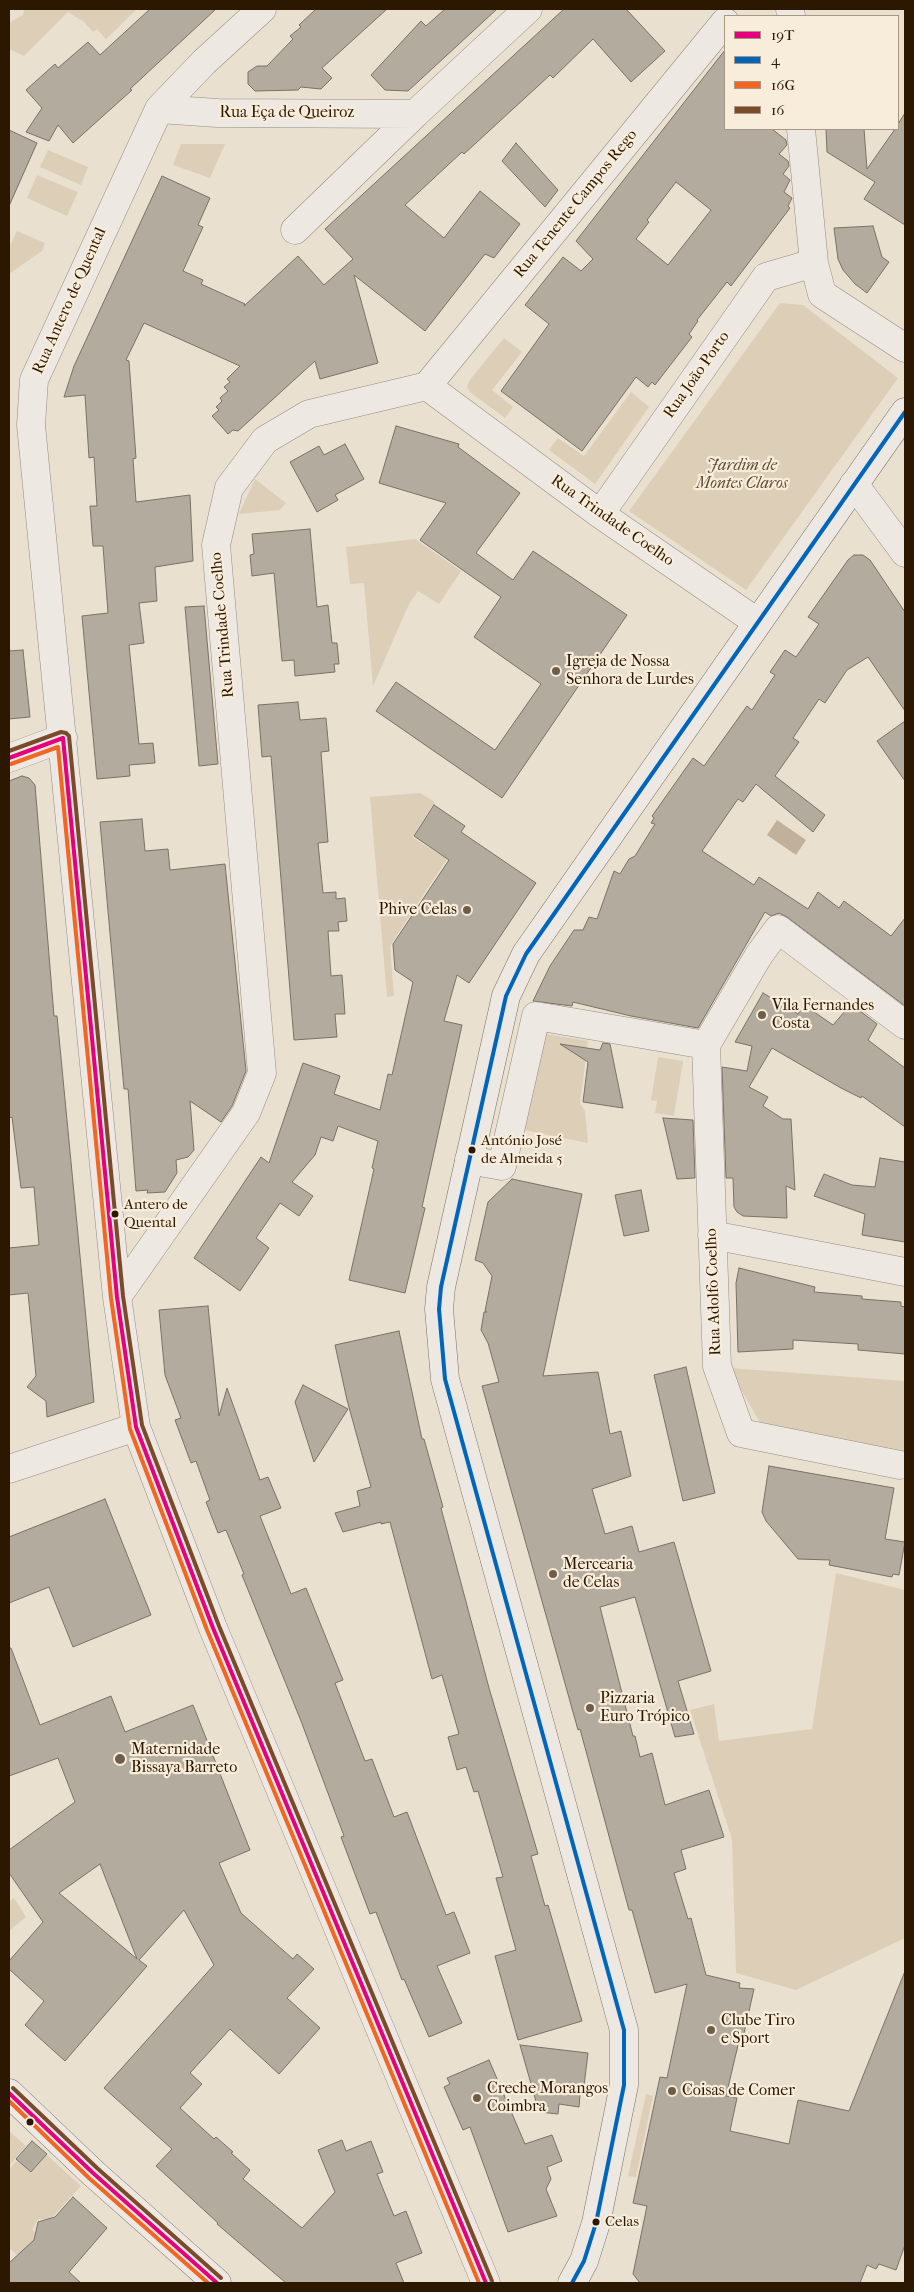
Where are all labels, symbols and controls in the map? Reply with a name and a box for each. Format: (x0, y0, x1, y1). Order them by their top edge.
legend (724, 15, 899, 130)
text: 19T (771, 26, 794, 44)
text: 4 (771, 51, 780, 69)
text: 16G (771, 76, 795, 94)
text: 16 (771, 101, 784, 119)
street label: Rua Eça de Queiroz (220, 103, 354, 123)
street label: Rua Tenente Campos Rego (510, 126, 642, 282)
street label: Rua Antero de Quental (29, 225, 111, 377)
street label: Rua João Porto (660, 328, 734, 422)
park label: Jardim de Montes Claros (696, 456, 788, 494)
street label: Rua Trindade Coelho (547, 471, 677, 571)
street label: Rua Trindade Coelho (207, 551, 239, 699)
place label: Igreja de Nossa Senhora de Lurdes (566, 652, 694, 690)
marker: Igreja de Nossa Senhora de Lurdes (550, 665, 562, 677)
place label: Phive Celas (379, 900, 457, 920)
marker: Phive Celas (461, 904, 473, 916)
place label: Vila Fernandes Costa (772, 996, 874, 1034)
marker: Vila Fernandes Costa (756, 1009, 768, 1021)
place label: António José de Almeida 5 (481, 1132, 563, 1167)
marker: António José de Almeida 5 (467, 1145, 477, 1155)
place label: Antero de Quental (124, 1196, 188, 1231)
marker: Antero de Quental (110, 1209, 120, 1219)
street label: Rua Adolfo Coelho (702, 1228, 726, 1356)
place label: Mercearia de Celas (563, 1555, 633, 1593)
marker: Mercearia de Celas (547, 1568, 559, 1580)
place label: Pizzaria Euro Trópico (600, 1689, 690, 1727)
marker: Pizzaria Euro Trópico (584, 1702, 596, 1714)
place label: Maternidade Bissaya Barreto (131, 1740, 237, 1778)
marker: Maternidade Bissaya Barreto (113, 1752, 127, 1766)
place label: Clube Tiro e Sport (721, 2011, 795, 2049)
marker: Clube Tiro e Sport (705, 2024, 717, 2036)
place label: Creche Morangos Coimbra (487, 2079, 608, 2117)
place label: Coisas de Comer (682, 2081, 795, 2101)
marker: Coisas de Comer (666, 2085, 678, 2097)
marker: Creche Morangos Coimbra (471, 2092, 483, 2104)
unlabelled marker (25, 2117, 35, 2127)
place label: Celas (605, 2213, 639, 2231)
marker: Celas (591, 2217, 601, 2227)

